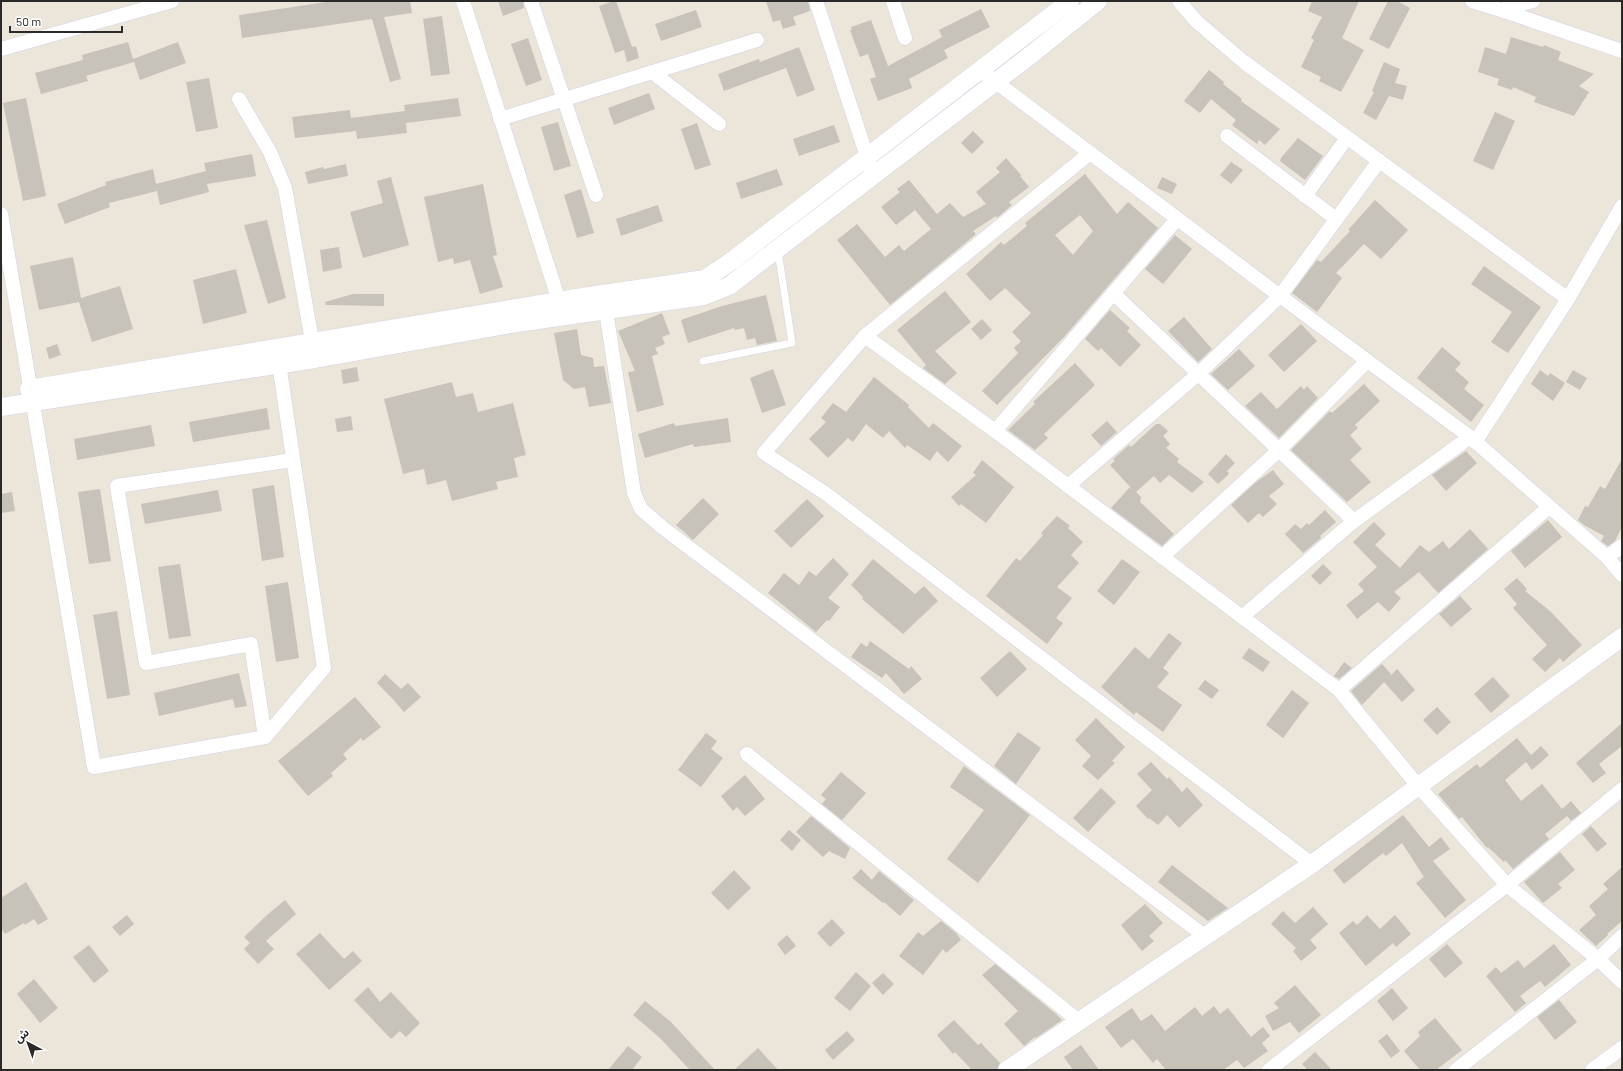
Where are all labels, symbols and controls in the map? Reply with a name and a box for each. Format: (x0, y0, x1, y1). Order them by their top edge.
scale bar (10, 8, 122, 34)
text: 50 m (16, 14, 41, 28)
north arrow (8, 1023, 48, 1063)
text: ش (11, 1025, 32, 1046)

